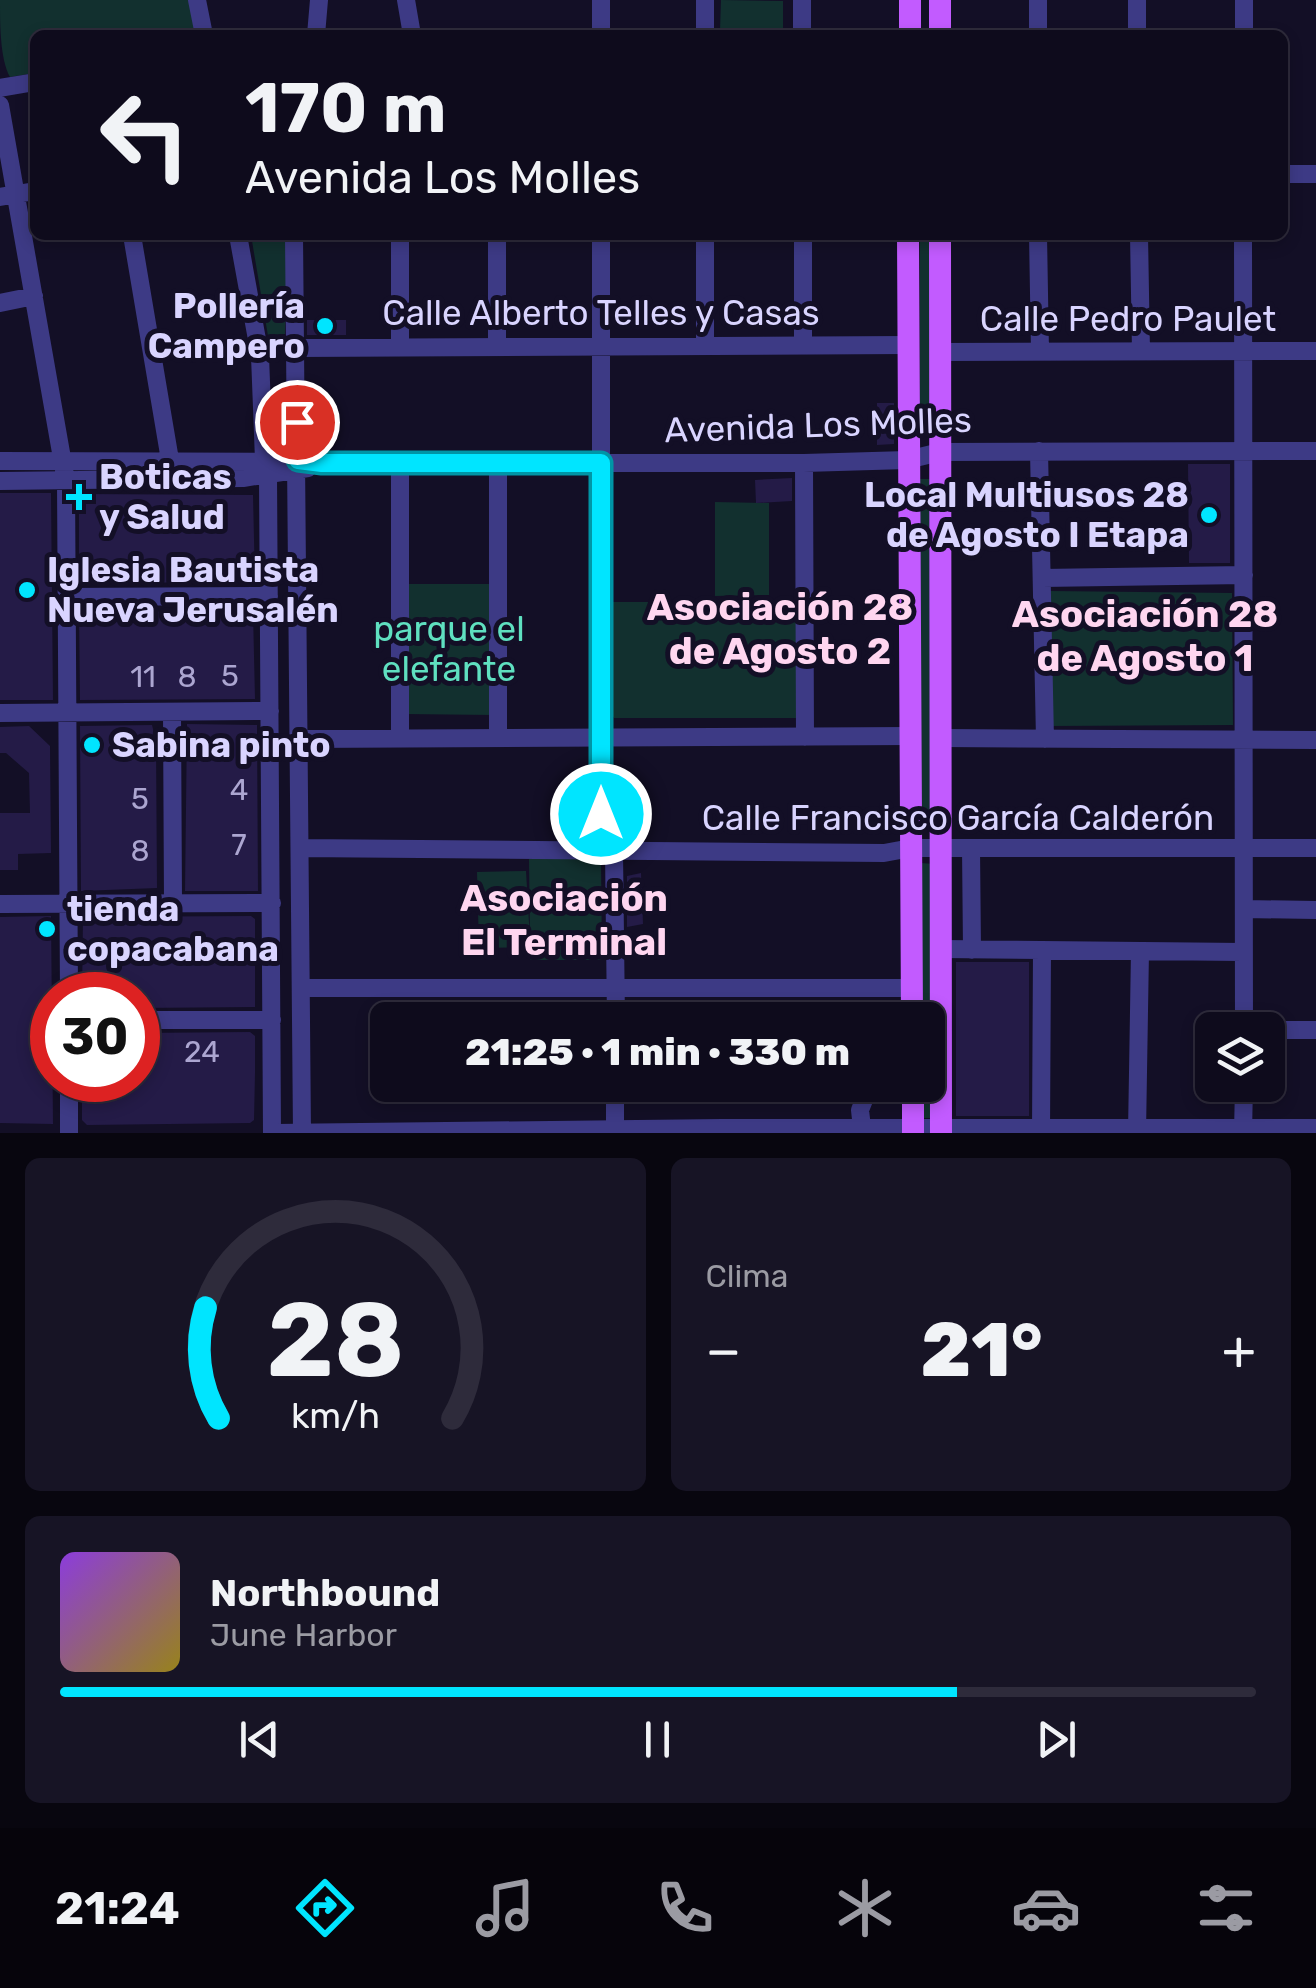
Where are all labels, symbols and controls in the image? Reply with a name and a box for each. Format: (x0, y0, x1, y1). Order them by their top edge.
text: 170 m (245, 67, 447, 150)
icon: left (80, 70, 210, 200)
text: Avenida Los Molles (245, 151, 640, 204)
place label: Pollería Campero (148, 285, 305, 367)
street label: Calle Alberto Telles y Casas (382, 292, 820, 334)
street label: Calle Pedro Paulet (980, 298, 1276, 340)
marker: Pollería Campero (314, 315, 336, 337)
pin (255, 380, 340, 465)
icon: arrive (270, 395, 325, 450)
street label: Avenida Los Molles (664, 399, 972, 451)
place label: Boticas y Salud (99, 456, 232, 538)
place label: Local Multiusos 28 de Agosto I Etapa (864, 474, 1189, 556)
marker: Boticas y Salud (68, 486, 90, 508)
marker: Local Multiusos 28 de Agosto I Etapa (1198, 504, 1220, 526)
place label: Iglesia Bautista Nueva Jerusalén (47, 549, 339, 631)
marker: Iglesia Bautista Nueva Jerusalén (16, 579, 38, 601)
district label: Asociación 28 de Agosto 2 (647, 584, 913, 674)
district label: Asociación 28 de Agosto 1 (1012, 591, 1278, 681)
park label: parque el elefante (373, 608, 525, 690)
house number: 5 (221, 658, 239, 694)
house number: 11 (130, 659, 156, 695)
house number: 8 (177, 659, 197, 695)
place label: Sabina pinto (112, 724, 331, 766)
marker: Sabina pinto (81, 734, 103, 756)
position arrow (549, 762, 653, 866)
house number: 4 (230, 772, 248, 808)
house number: 5 (131, 781, 149, 817)
street label: Calle Francisco García Calderón (702, 797, 1214, 839)
house number: 7 (231, 827, 247, 863)
house number: 8 (130, 833, 150, 869)
district label: Asociación El Terminal (460, 875, 668, 965)
place label: tienda copacabana (67, 888, 279, 970)
marker: tienda copacabana (36, 918, 58, 940)
speed limit sign: 30 (30, 972, 160, 1102)
map controls (1195, 1012, 1285, 1102)
button: layers (1195, 1012, 1285, 1102)
text: 21:25 · 1 min · 330 m (465, 1029, 850, 1075)
house number: 24 (184, 1034, 220, 1070)
text: Clima (706, 1257, 788, 1295)
text: 28 (266, 1279, 404, 1402)
text: 21° (921, 1306, 1042, 1395)
text: − (706, 1318, 741, 1383)
text: + (1222, 1318, 1256, 1383)
text: km/h (291, 1395, 380, 1437)
text: Northbound (210, 1570, 440, 1616)
text: June Harbor (210, 1616, 397, 1654)
icon: previous (232, 1712, 287, 1767)
icon: pause (630, 1712, 685, 1767)
icon: next (1029, 1712, 1084, 1767)
icon: directions (290, 1873, 360, 1943)
icon: music (470, 1873, 540, 1943)
icon: phone (650, 1873, 720, 1943)
icon: climate (830, 1873, 900, 1943)
icon: car (1011, 1873, 1081, 1943)
icon: filters (1191, 1873, 1261, 1943)
text: 21:24 (55, 1882, 180, 1935)

